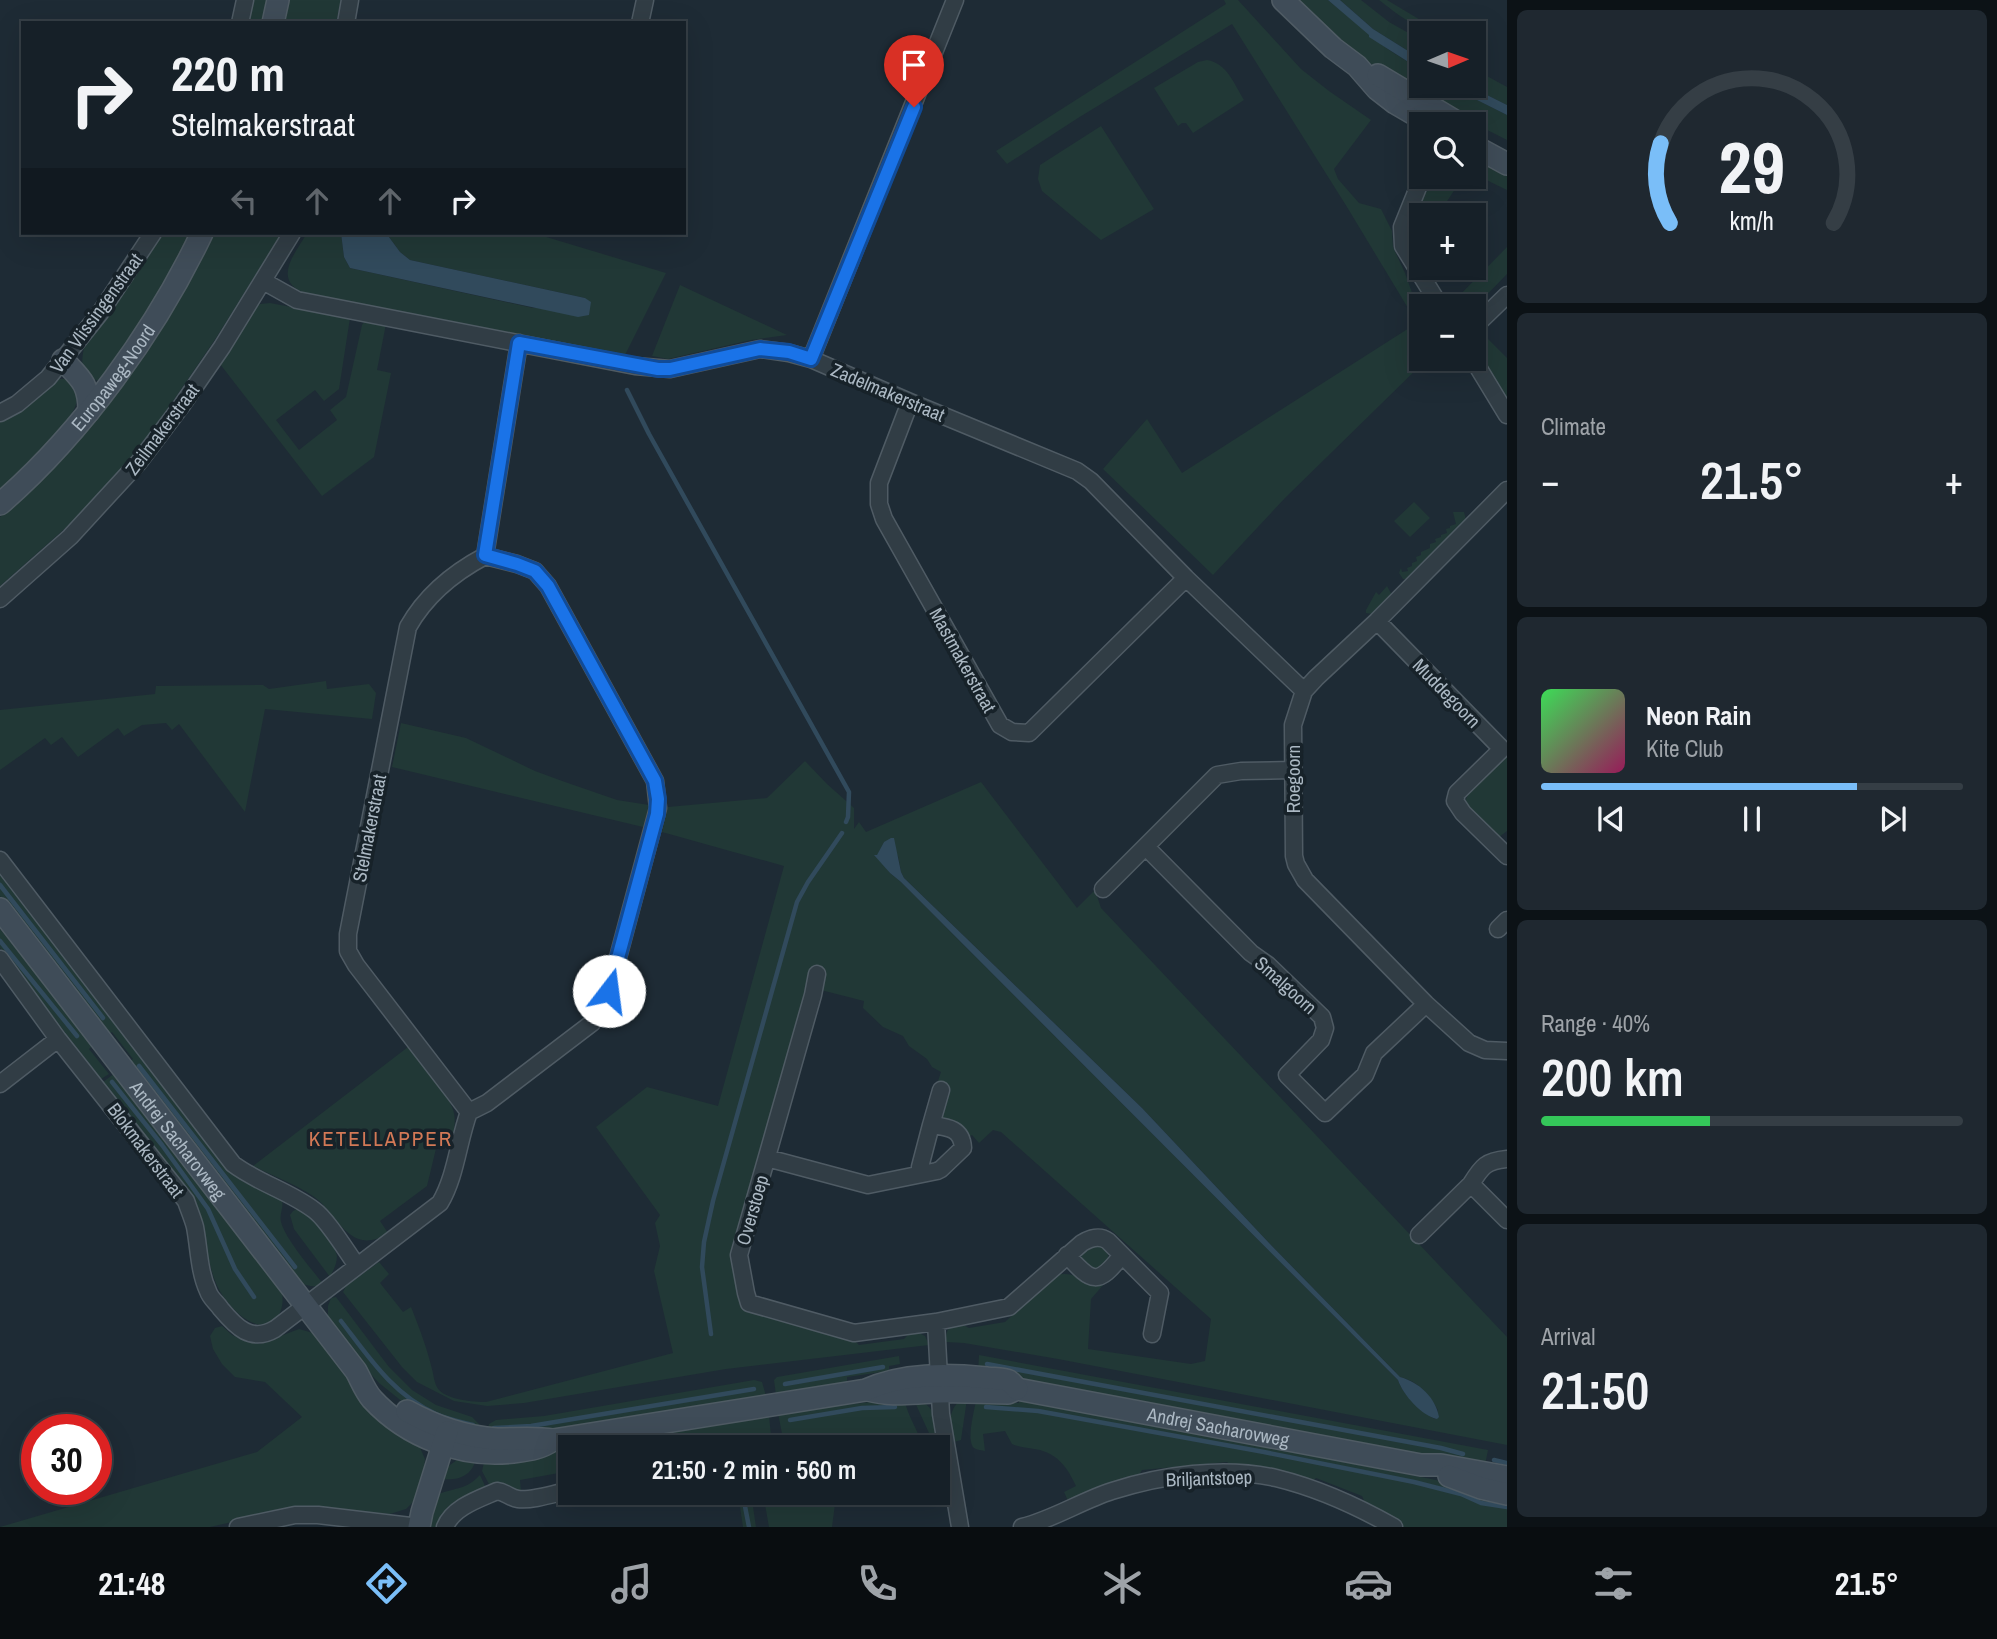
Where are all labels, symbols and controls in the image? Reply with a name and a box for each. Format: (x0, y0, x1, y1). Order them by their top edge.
north arrow (1409, 21, 1486, 98)
map controls (1409, 21, 1486, 371)
pin (884, 35, 944, 107)
text: 220 m (171, 40, 285, 106)
icon: arrive (895, 46, 933, 84)
icon: right (56, 49, 147, 140)
text: Stelmakerstraat (171, 103, 355, 146)
button: search (1409, 112, 1486, 189)
text: 29 (1719, 118, 1785, 216)
icon: left (225, 182, 263, 220)
icon: ahead (298, 182, 336, 220)
icon: ahead (371, 182, 409, 220)
icon: right (444, 182, 482, 220)
button: + (1409, 203, 1486, 280)
text: km/h (1730, 204, 1774, 238)
street label: Van Vlissingenstraat (44, 247, 149, 378)
button: − (1409, 294, 1486, 371)
street label: Europaweg-Noord (65, 319, 161, 436)
street label: Zadelmakerstraat (827, 356, 949, 428)
street label: Zeilmakerstraat (119, 377, 205, 480)
text: Climate (1541, 411, 1606, 442)
text: 21.5° (1700, 445, 1804, 515)
text: − (1541, 455, 1559, 506)
text: + (1945, 455, 1963, 506)
street label: Mastmakerstraat (924, 603, 1003, 718)
street label: Muddegoorn (1407, 653, 1487, 733)
text: Neon Rain (1646, 698, 1751, 733)
text: Kite Club (1646, 733, 1724, 764)
street label: Roegoorn (1280, 745, 1306, 813)
street label: Stelmakerstraat (346, 771, 392, 884)
icon: previous (1592, 800, 1630, 838)
icon: pause (1733, 800, 1771, 838)
icon: next (1874, 800, 1912, 838)
street label: Smalgoorn (1249, 950, 1323, 1020)
position arrow (572, 954, 646, 1028)
text: Range · 40% (1541, 1008, 1650, 1039)
text: 200 km (1541, 1042, 1684, 1112)
street label: Andrej Sacharovweg (123, 1075, 233, 1205)
street label: Blokmakerstraat (102, 1097, 191, 1203)
district label: KETELLAPPER (309, 1124, 453, 1153)
street label: Overstoep (730, 1172, 774, 1248)
text: Arrival (1541, 1321, 1596, 1352)
text: 21:50 (1541, 1355, 1649, 1425)
street label: Andrej Sacharovweg (1144, 1401, 1292, 1453)
speed limit sign: 30 (21, 1414, 112, 1505)
text: 21:50 · 2 min · 560 m (652, 1452, 856, 1487)
street label: Briljantstoep (1165, 1463, 1253, 1493)
icon: directions (362, 1559, 411, 1608)
icon: music (607, 1559, 656, 1608)
icon: phone (853, 1559, 902, 1608)
icon: climate (1098, 1559, 1147, 1608)
icon: car (1344, 1559, 1393, 1608)
icon: filters (1589, 1559, 1638, 1608)
text: 21:48 (98, 1562, 165, 1605)
text: 21.5° (1835, 1562, 1899, 1605)

